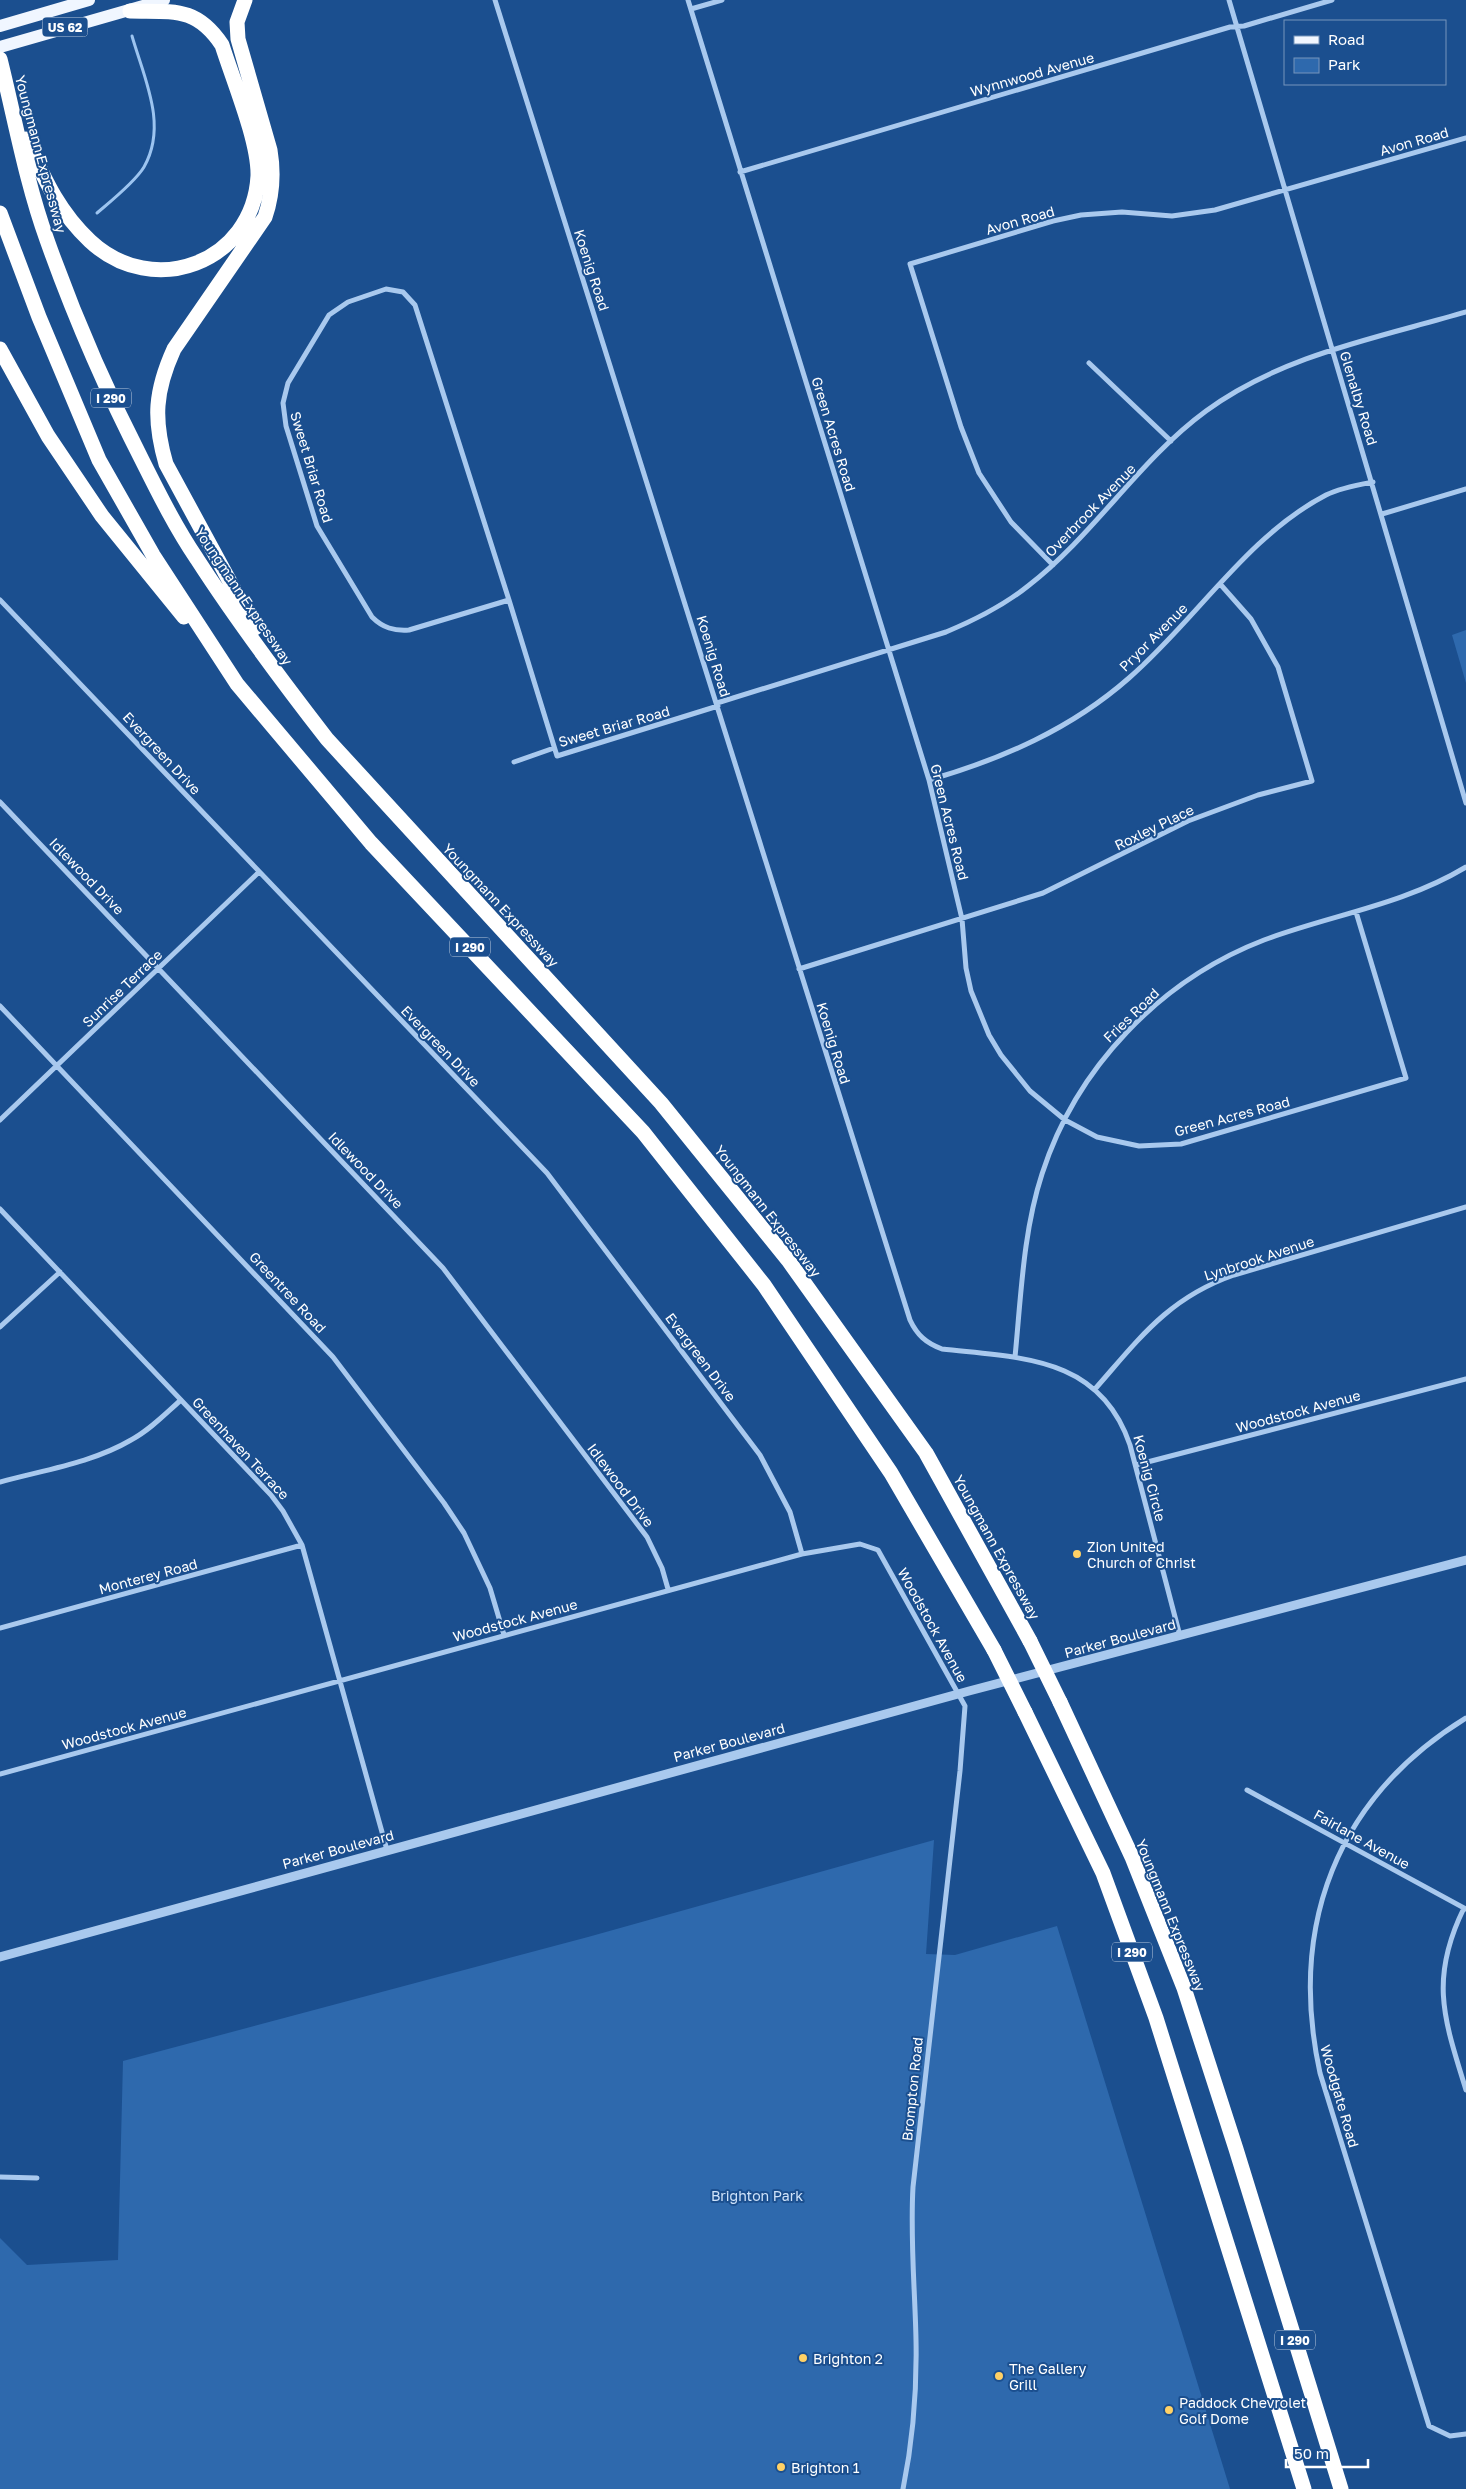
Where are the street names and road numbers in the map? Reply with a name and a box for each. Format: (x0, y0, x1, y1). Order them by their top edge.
road number: US 62 (42, 18, 88, 36)
street label: Wynnwood Avenue (968, 48, 1096, 100)
street label: Youngmann Expressway (12, 73, 70, 235)
street label: Avon Road (1378, 123, 1450, 159)
street label: Avon Road (984, 202, 1056, 238)
street label: Koenig Road (571, 227, 613, 313)
street label: Glenalby Road (1337, 349, 1381, 447)
street label: Green Acres Road (808, 375, 860, 493)
road number: I 290 (91, 388, 131, 408)
street label: Sweet Briar Road (287, 409, 337, 525)
street label: Overbrook Avenue (1041, 460, 1139, 560)
street label: Youngmann Expressway (191, 524, 297, 668)
street label: Pryor Avenue (1115, 599, 1191, 675)
street label: Koenig Road (693, 613, 735, 699)
street label: Sweet Briar Road (556, 702, 672, 750)
street label: Evergreen Drive (120, 708, 204, 798)
street label: Green Acres Road (927, 762, 973, 882)
street label: Roxley Place (1112, 801, 1196, 853)
street label: Idlewood Drive (46, 834, 128, 918)
street label: Youngmann Expressway (439, 840, 563, 970)
road number: I 290 (450, 938, 490, 956)
street label: Sunrise Terrace (79, 946, 165, 1030)
street label: Fries Road (1100, 984, 1162, 1046)
street label: Koenig Road (813, 1000, 855, 1086)
street label: Evergreen Drive (398, 1002, 484, 1090)
street label: Green Acres Road (1172, 1092, 1292, 1140)
street label: Idlewood Drive (325, 1128, 407, 1212)
street label: Youngmann Expressway (711, 1142, 825, 1280)
street label: Lynbrook Avenue (1202, 1232, 1316, 1284)
street label: Greentree Road (246, 1248, 330, 1336)
street label: Evergreen Drive (662, 1309, 740, 1405)
street label: Woodstock Avenue (1234, 1386, 1362, 1436)
street label: Greenhaven Terrace (189, 1393, 293, 1503)
street label: Koenig Circle (1130, 1433, 1170, 1523)
street label: Idlewood Drive (584, 1440, 658, 1530)
street label: Youngmann Expressway (950, 1472, 1044, 1622)
street label: Monterey Road (97, 1555, 199, 1597)
street label: Woodstock Avenue (894, 1565, 972, 1685)
street label: Woodstock Avenue (451, 1595, 579, 1645)
street label: Parker Boulevard (1062, 1615, 1178, 1661)
street label: Woodstock Avenue (60, 1703, 188, 1753)
street label: Parker Boulevard (671, 1719, 787, 1765)
street label: Fairlane Avenue (1311, 1806, 1413, 1872)
street label: Parker Boulevard (280, 1826, 396, 1872)
street label: Youngmann Expressway (1133, 1836, 1209, 1994)
road number: I 290 (1112, 1942, 1152, 1961)
street label: Brompton Road (898, 2036, 926, 2142)
street label: Woodgate Road (1317, 2043, 1363, 2149)
road number: I 290 (1275, 2330, 1315, 2350)

